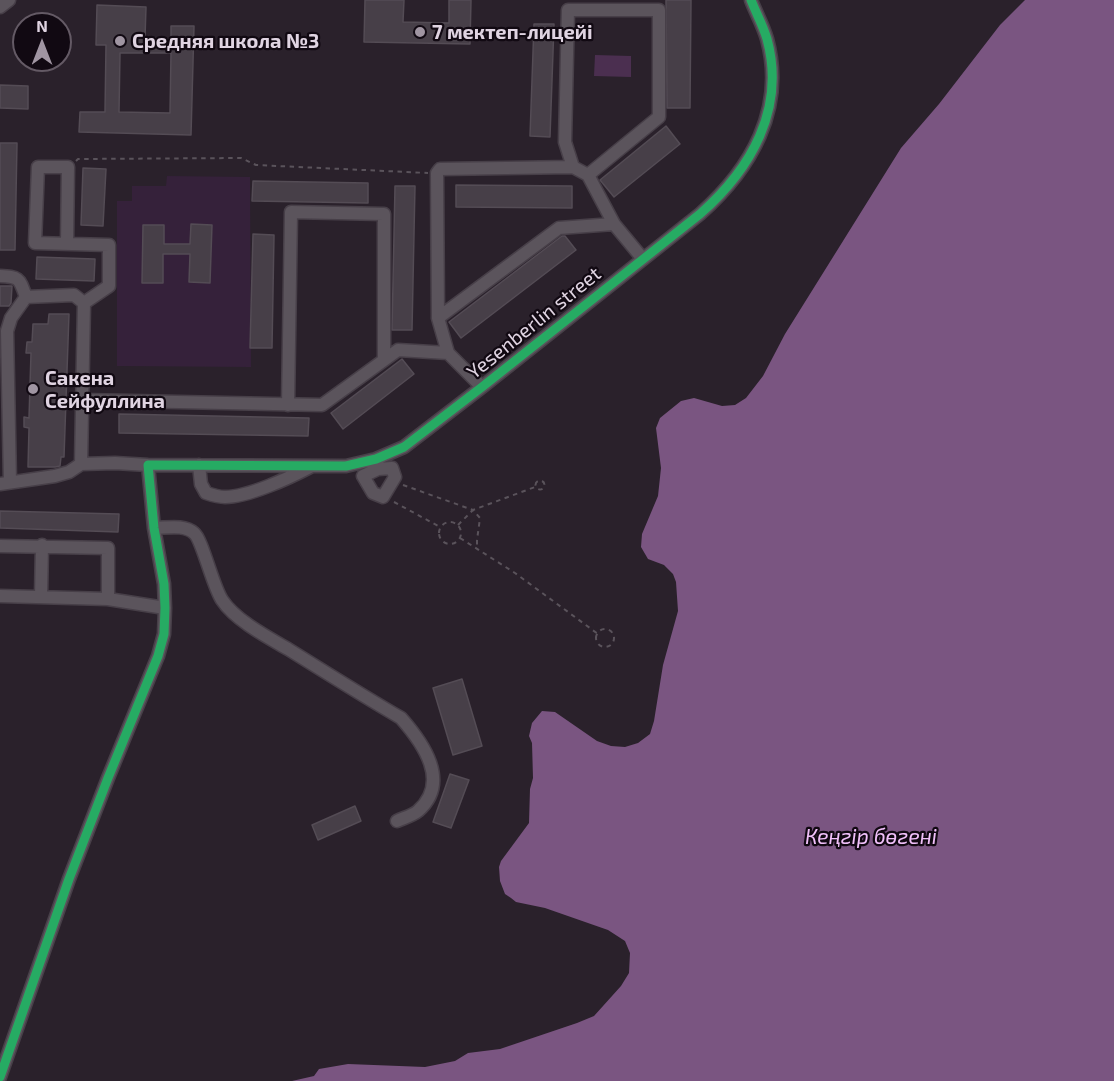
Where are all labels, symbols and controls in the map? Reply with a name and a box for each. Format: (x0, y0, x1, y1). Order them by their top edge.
north arrow (12, 12, 72, 72)
text: N (36, 16, 48, 35)
place label: 7 мектеп-лицейі (432, 20, 593, 44)
marker: 7 мектеп-лицейі (413, 25, 427, 39)
place label: Средняя школа №3 (132, 29, 319, 53)
marker: Средняя школа №3 (113, 34, 127, 48)
street label: Yesenberlin street (462, 262, 606, 384)
place label: Сакена Сейфуллина (45, 366, 165, 413)
marker: Сакена Сейфуллина (26, 382, 40, 396)
water label: Кеңгір бөгені (805, 824, 937, 850)

